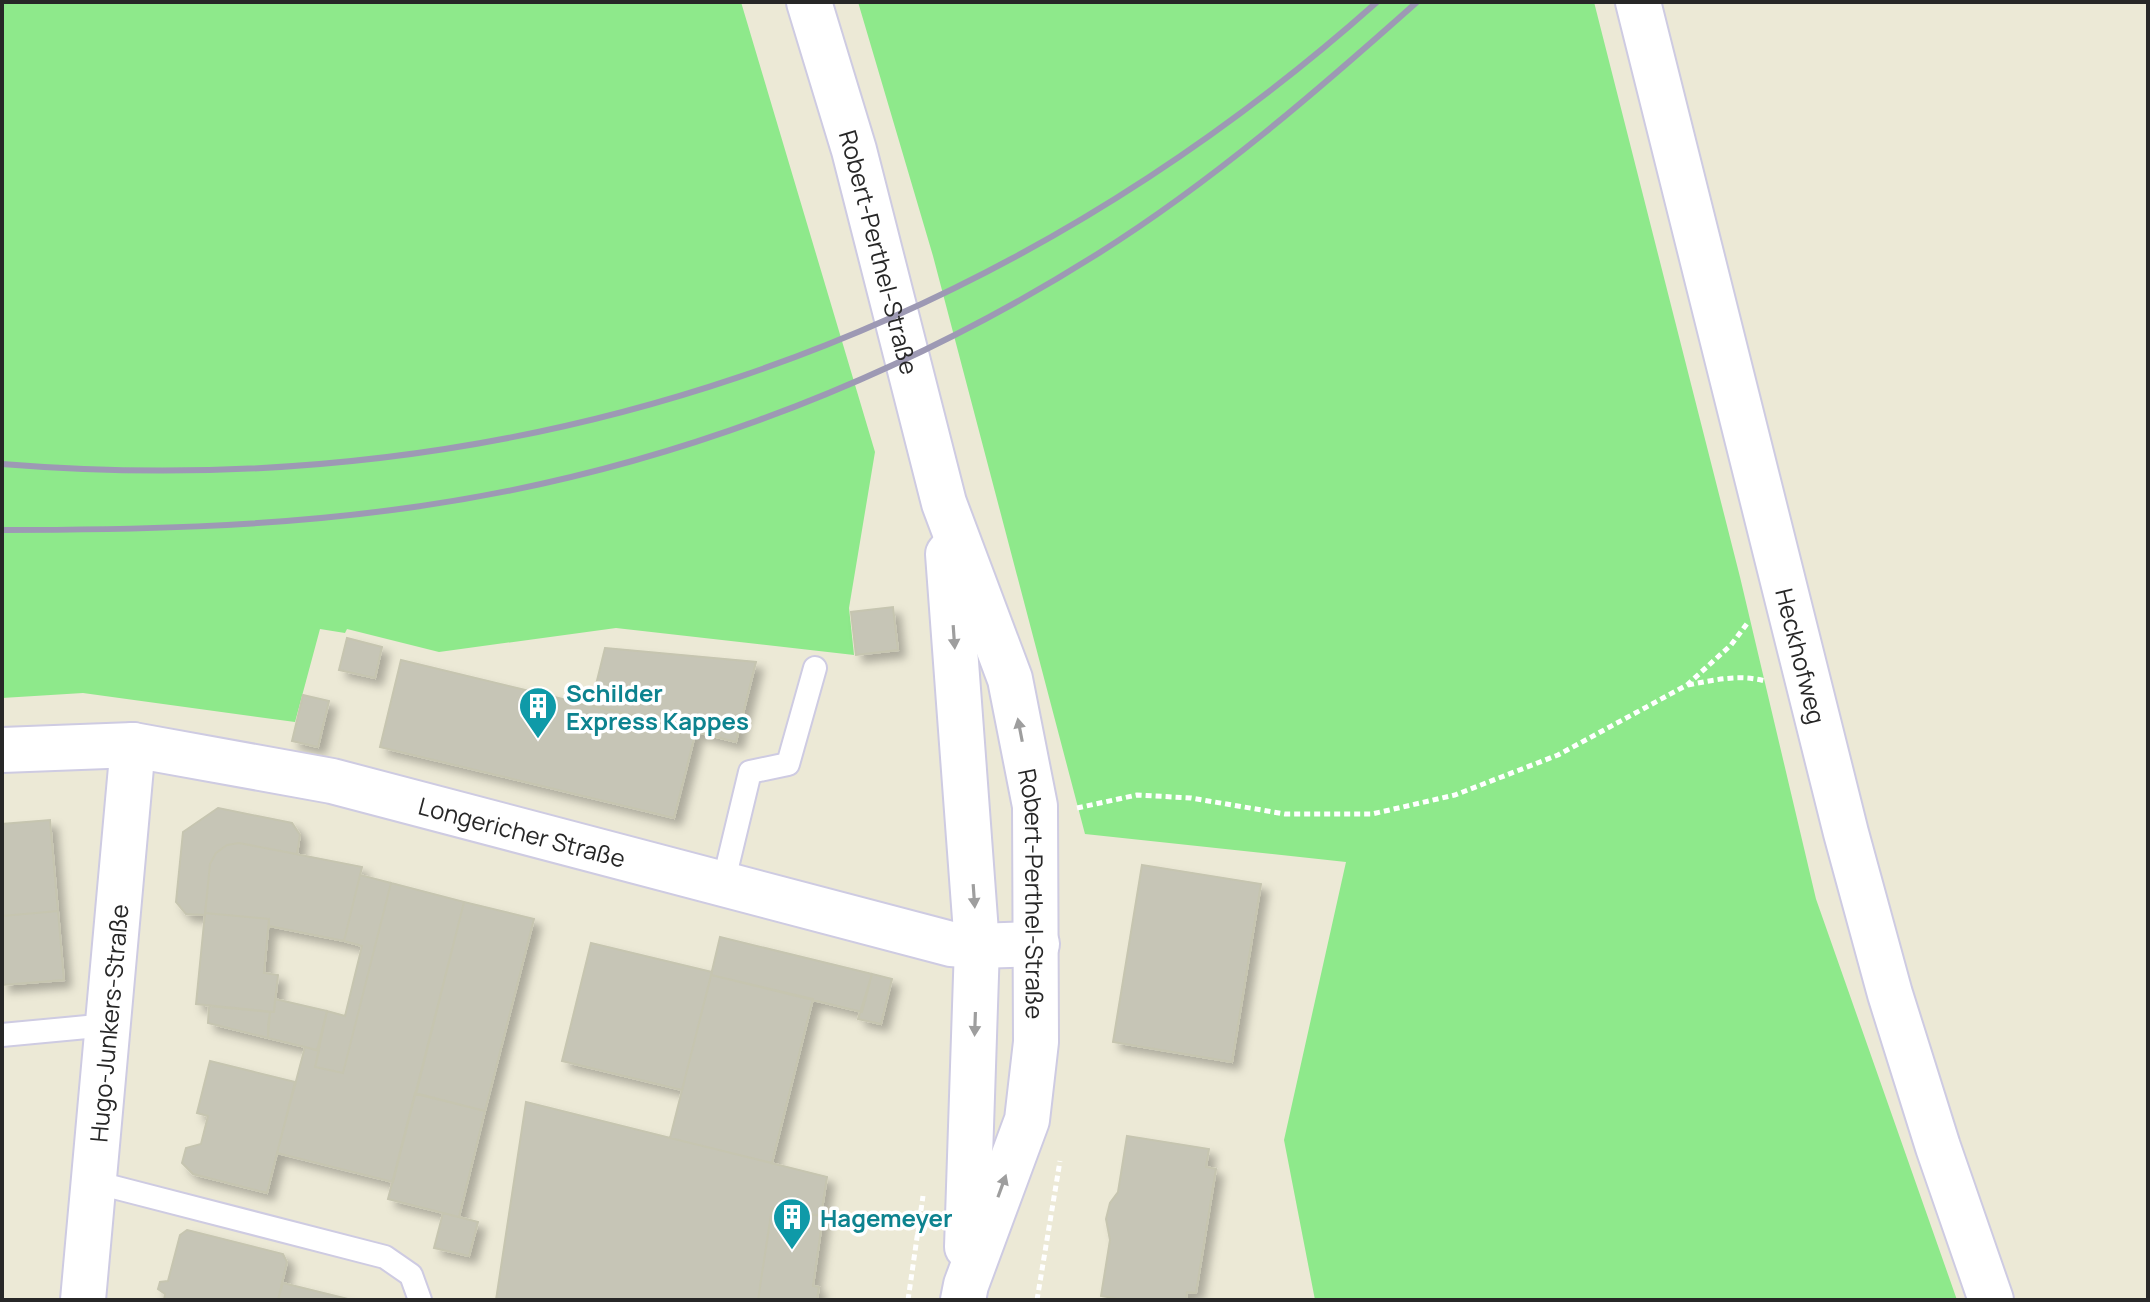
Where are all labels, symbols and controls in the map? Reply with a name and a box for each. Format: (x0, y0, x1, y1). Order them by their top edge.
street label: Robert-Perthel-Straße (832, 126, 927, 378)
street label: Heckhofweg (1769, 584, 1835, 727)
one-way arrow (948, 625, 961, 650)
place label: Schilder Express Kappes (566, 676, 749, 737)
building icon: Schilder Express Kappes (517, 685, 559, 740)
one-way arrow (1013, 717, 1026, 742)
street label: Robert-Perthel-Straße (1011, 766, 1052, 1019)
street label: Longericher Straße (415, 788, 629, 874)
one-way arrow (968, 884, 981, 909)
street label: Hugo-Junkers-Straße (81, 903, 135, 1144)
one-way arrow (968, 1012, 981, 1037)
one-way arrow (996, 1174, 1009, 1198)
building icon: Hagemeyer (771, 1196, 813, 1251)
place label: Hagemeyer (820, 1201, 953, 1234)

